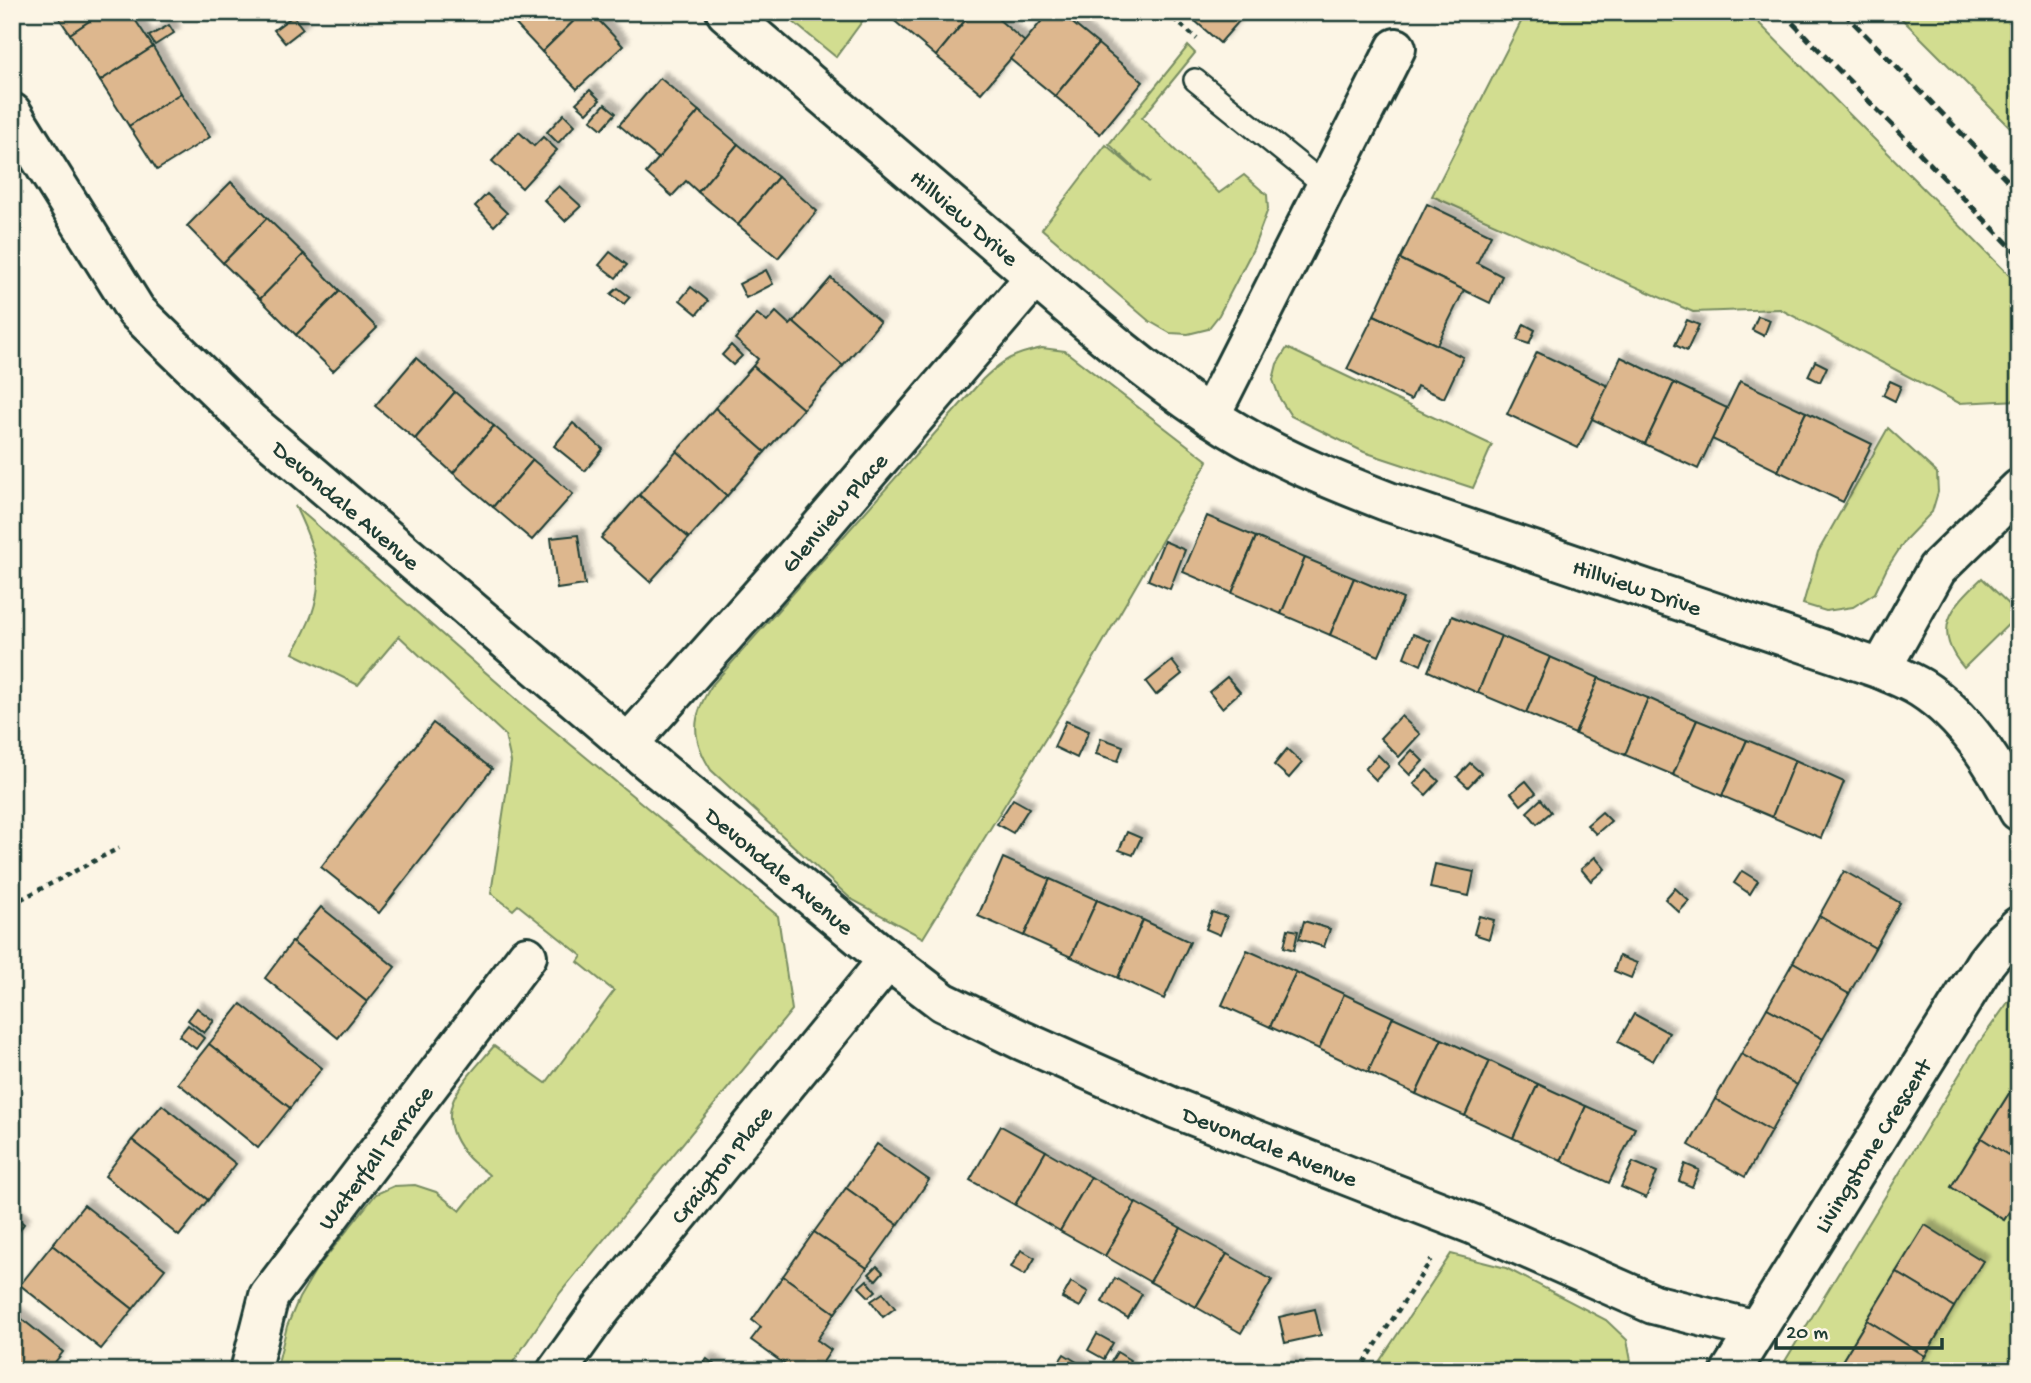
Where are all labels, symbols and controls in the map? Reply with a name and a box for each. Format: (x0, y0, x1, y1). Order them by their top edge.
street label: Hillview Drive (902, 165, 1024, 275)
street label: Devondale Avenue (263, 435, 425, 579)
street label: Glenview Place (777, 448, 896, 580)
street label: Hillview Drive (1568, 554, 1705, 625)
street label: Devondale Avenue (696, 801, 859, 944)
street label: Livingstone Crescent (1810, 1053, 1941, 1240)
street label: Waterfall Terrace (313, 1080, 442, 1237)
street label: Craigton Place (666, 1100, 781, 1232)
street label: Devondale Avenue (1175, 1101, 1361, 1196)
scale bar (1776, 1306, 1942, 1350)
text: 20 m (1786, 1322, 1828, 1347)

